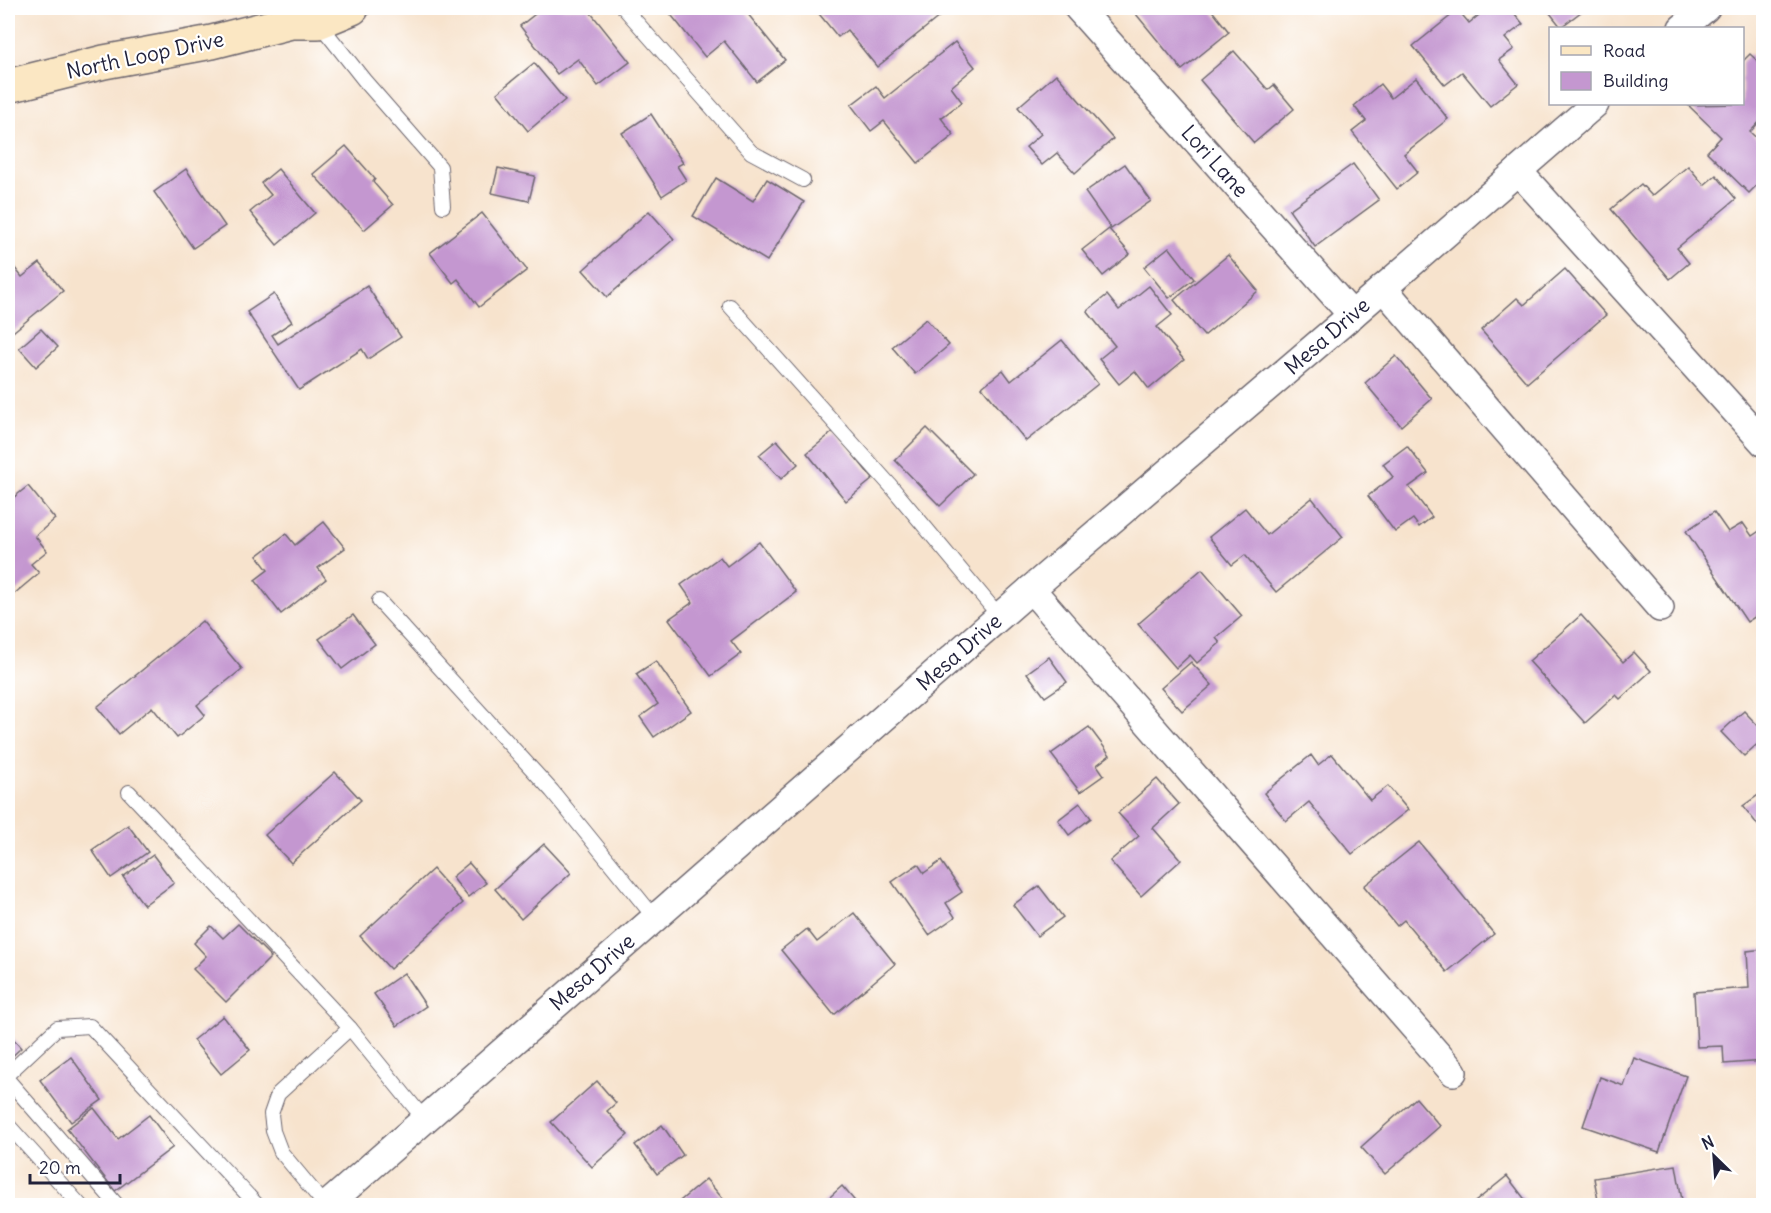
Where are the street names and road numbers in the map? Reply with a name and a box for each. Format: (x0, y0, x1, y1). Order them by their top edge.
street label: North Loop Drive (64, 25, 226, 85)
street label: Lori Lane (1176, 119, 1254, 203)
street label: Mesa Drive (1279, 292, 1375, 380)
street label: Mesa Drive (911, 608, 1007, 696)
street label: Mesa Drive (544, 928, 640, 1016)

